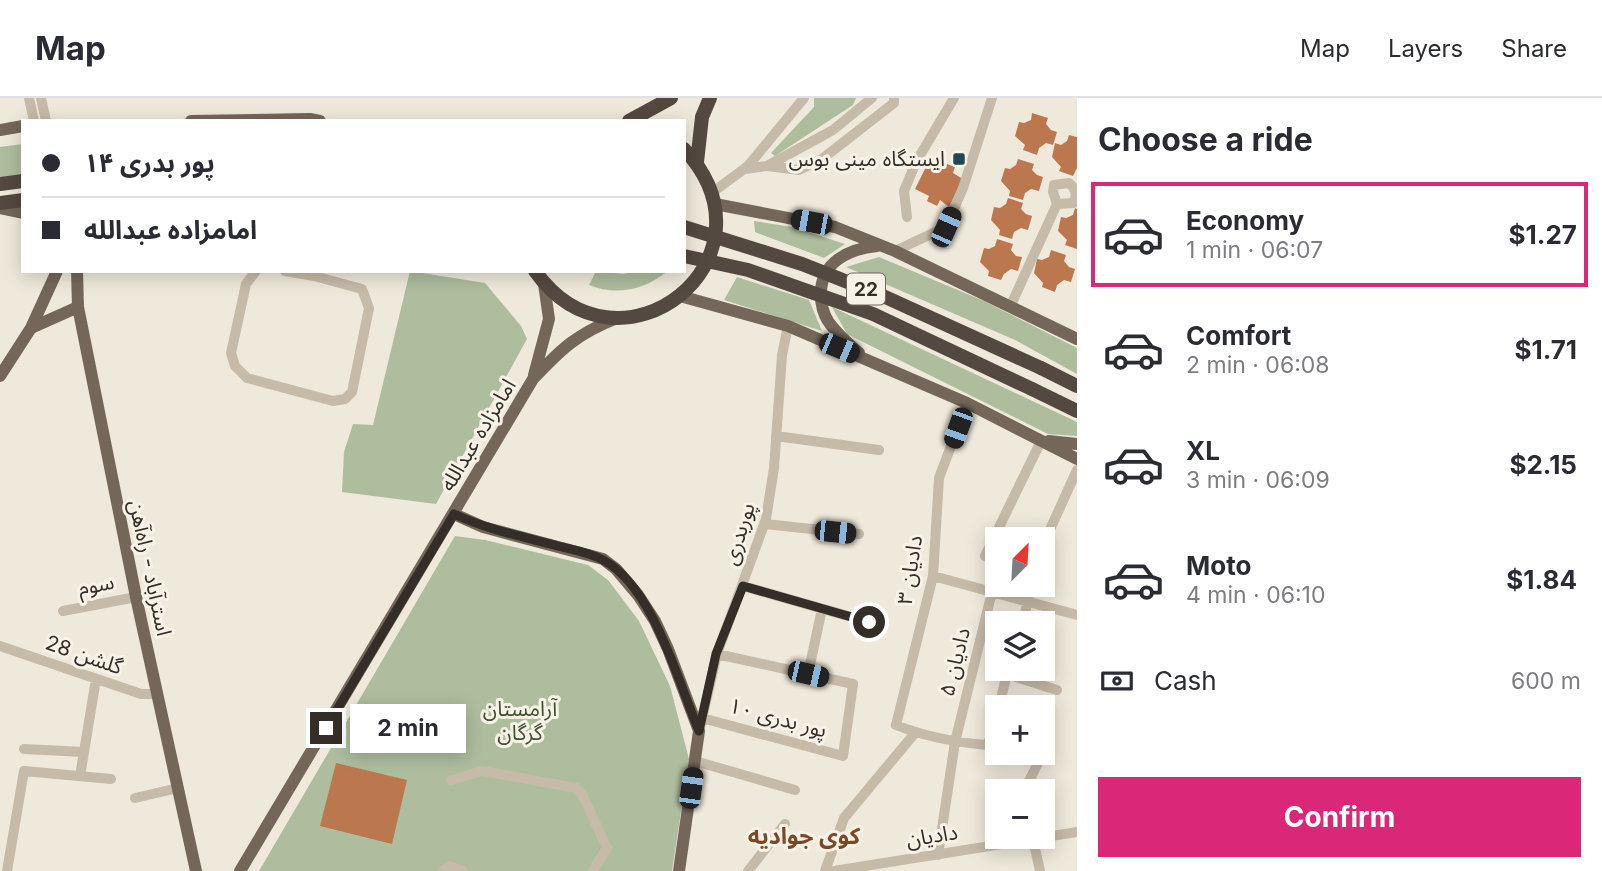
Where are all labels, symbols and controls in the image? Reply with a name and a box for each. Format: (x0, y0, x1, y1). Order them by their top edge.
text: Map (35, 28, 106, 68)
text: Map (1300, 34, 1350, 63)
text: Layers (1388, 34, 1463, 63)
text: Share (1501, 34, 1567, 63)
text: Choose a ride (1098, 120, 1313, 159)
place label: ایستگاه مینی بوس (788, 146, 945, 171)
text: پور بدری ۱۴ (84, 147, 215, 178)
marker: ایستگاه مینی بوس (951, 151, 967, 167)
icon: car (1102, 203, 1165, 266)
car (928, 204, 965, 250)
text: Economy (1186, 205, 1304, 236)
car (789, 208, 834, 236)
text: امامزاده عبدالله (84, 214, 257, 245)
text: $1.27 (1509, 219, 1577, 250)
text: 1 min · 06:07 (1186, 236, 1323, 264)
road number: 22 (847, 274, 885, 304)
icon: car (1102, 318, 1165, 381)
text: Comfort (1186, 320, 1291, 351)
car (816, 330, 863, 366)
text: $1.71 (1514, 334, 1577, 365)
text: 2 min · 06:08 (1186, 351, 1330, 379)
street label: امامزاده عبدالله (434, 374, 521, 495)
car (941, 405, 976, 451)
icon: car (1102, 433, 1165, 496)
text: XL (1186, 435, 1220, 466)
text: $2.15 (1509, 449, 1577, 480)
text: 3 min · 06:09 (1186, 466, 1330, 494)
street label: استرآباد - راه‌آهن (124, 498, 177, 638)
street label: پوربدری (717, 500, 761, 568)
car (814, 519, 857, 545)
north arrow (985, 527, 1055, 597)
map controls (985, 527, 1055, 849)
street label: دادیان ۳ (892, 534, 927, 606)
icon: car (1102, 548, 1165, 611)
text: Moto (1186, 550, 1251, 581)
text: $1.84 (1506, 564, 1577, 595)
street label: سوم (76, 569, 117, 604)
text: 4 min · 06:10 (1186, 581, 1325, 609)
route start (853, 606, 885, 638)
button: layers (985, 611, 1055, 681)
street label: دادیان ۵ (934, 625, 975, 699)
street label: گلشن 28 (42, 630, 126, 679)
car (786, 659, 831, 689)
icon: cash (1098, 662, 1136, 700)
text: Cash (1154, 665, 1217, 696)
text: 600 m (1511, 667, 1581, 695)
street label: پور بدری ۱۰ (726, 692, 830, 744)
button: + (985, 695, 1055, 765)
park label: آرامستان گرگان (483, 696, 558, 745)
callout: 2 min (350, 704, 466, 752)
route end (310, 712, 342, 744)
text: 2 min (377, 714, 439, 742)
car (678, 766, 705, 810)
button: Confirm (1098, 777, 1581, 857)
button: − (985, 779, 1055, 849)
street label: دادیان (904, 819, 959, 852)
district label: کوی جوادیه (748, 822, 861, 850)

